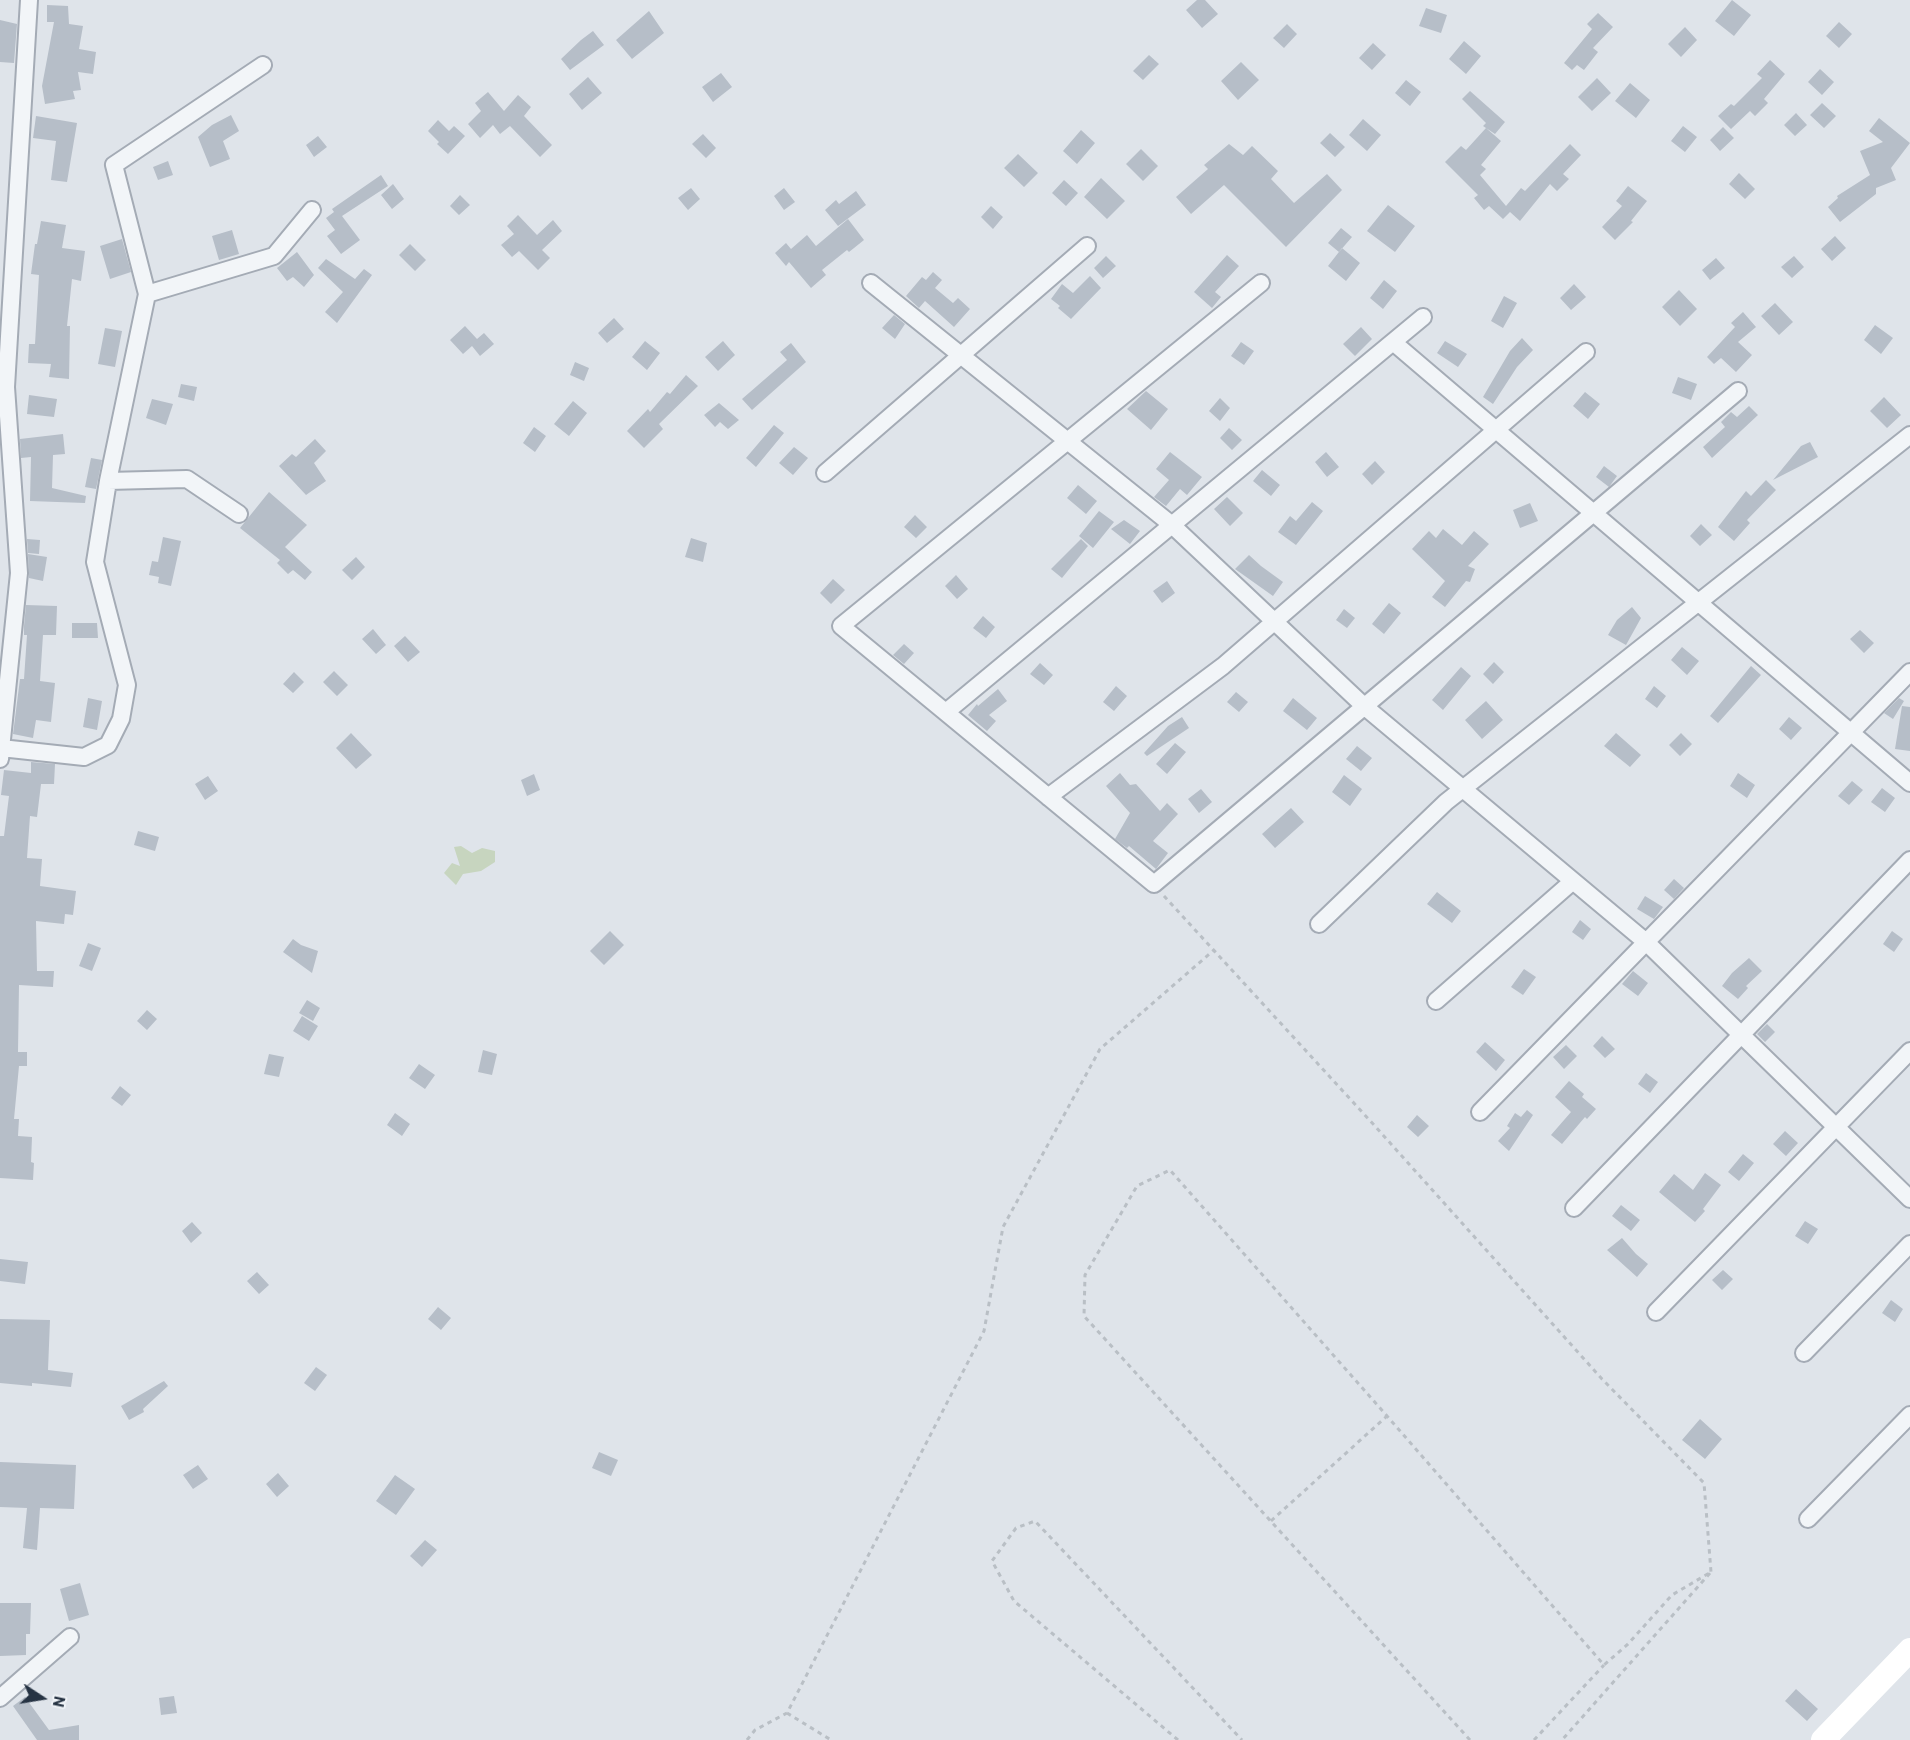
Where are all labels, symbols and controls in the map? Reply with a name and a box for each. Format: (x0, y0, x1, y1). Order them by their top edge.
north arrow (12, 1668, 72, 1728)
text: N (50, 1695, 70, 1709)

